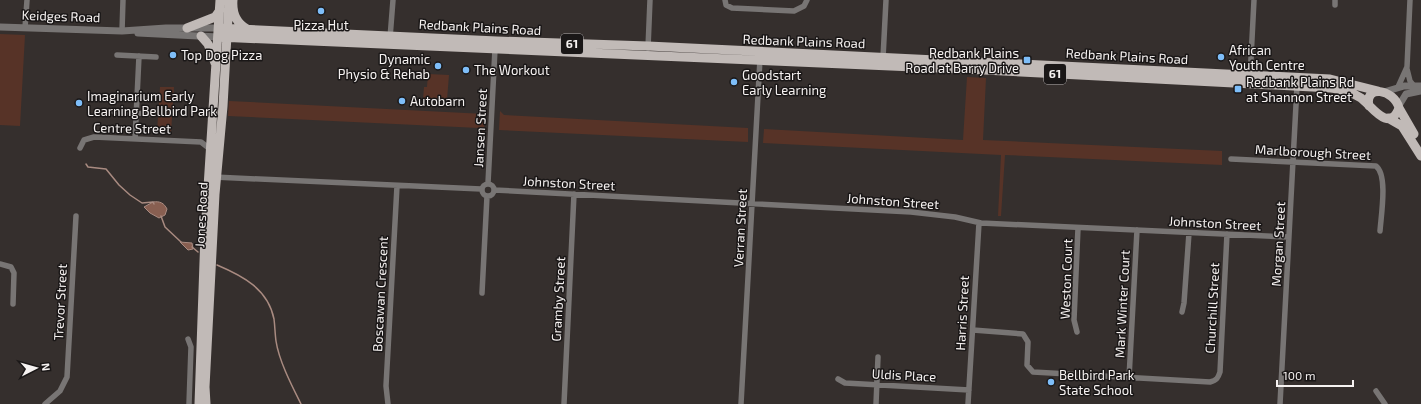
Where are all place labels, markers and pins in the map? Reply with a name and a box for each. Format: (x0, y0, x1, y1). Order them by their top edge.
marker: Pizza Hut (316, 6, 326, 16)
place label: Pizza Hut (293, 17, 349, 33)
place label: African Youth Centre (1229, 42, 1305, 73)
place label: Redbank Plains Road at Barry Drive (905, 45, 1019, 76)
place label: Top Dog Pizza (181, 47, 262, 63)
marker: Top Dog Pizza (168, 50, 178, 60)
place label: Dynamic Physio & Rehab (338, 51, 430, 82)
marker: African Youth Centre (1216, 52, 1226, 62)
marker: Redbank Plains Road at Barry Drive (1022, 55, 1032, 65)
marker: Dynamic Physio & Rehab (433, 61, 443, 71)
place label: The Workout (474, 62, 550, 78)
marker: The Workout (461, 65, 471, 75)
place label: Goodstart Early Learning (742, 67, 826, 98)
place label: Redbank Plains Rd at Shannon Street (1246, 74, 1354, 105)
marker: Goodstart Early Learning (729, 77, 739, 87)
marker: Redbank Plains Rd at Shannon Street (1233, 84, 1243, 94)
place label: Imaginarium Early Learning Bellbird Park (87, 88, 217, 119)
place label: Autobarn (410, 93, 465, 109)
marker: Autobarn (397, 96, 407, 106)
marker: Imaginarium Early Learning Bellbird Park (74, 98, 84, 108)
place label: Bellbird Park State School (1059, 367, 1135, 398)
marker: Bellbird Park State School (1046, 377, 1056, 387)

